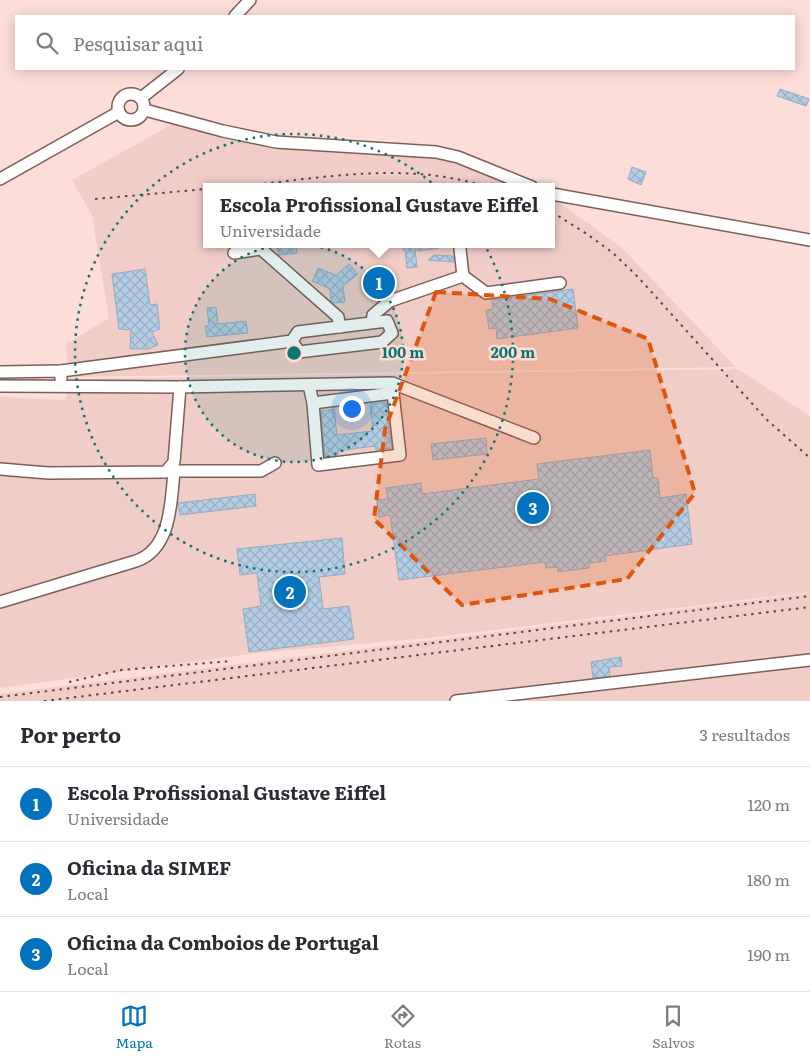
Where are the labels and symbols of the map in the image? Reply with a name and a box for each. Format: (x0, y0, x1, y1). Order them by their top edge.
pin: 1 (363, 264, 395, 302)
text: 100 m (382, 340, 424, 363)
text: 200 m (491, 340, 535, 363)
centre of rings (285, 344, 303, 362)
your location (339, 396, 365, 422)
pin: 3 (517, 489, 549, 527)
pin: 2 (274, 573, 306, 611)

